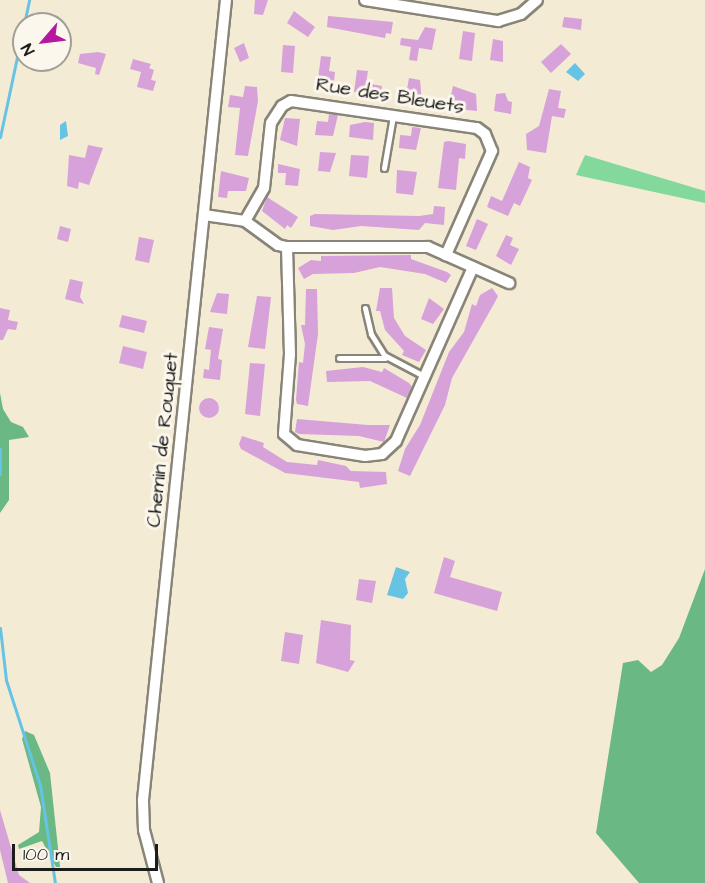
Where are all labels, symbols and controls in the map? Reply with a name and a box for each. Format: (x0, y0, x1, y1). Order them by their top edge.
north arrow (12, 12, 72, 72)
text: N (16, 40, 40, 59)
street label: Rue des Bleuets (314, 72, 466, 120)
street label: Chemin de Rouquet (142, 351, 184, 529)
scale bar (15, 832, 160, 870)
text: 100 m (23, 842, 69, 867)

